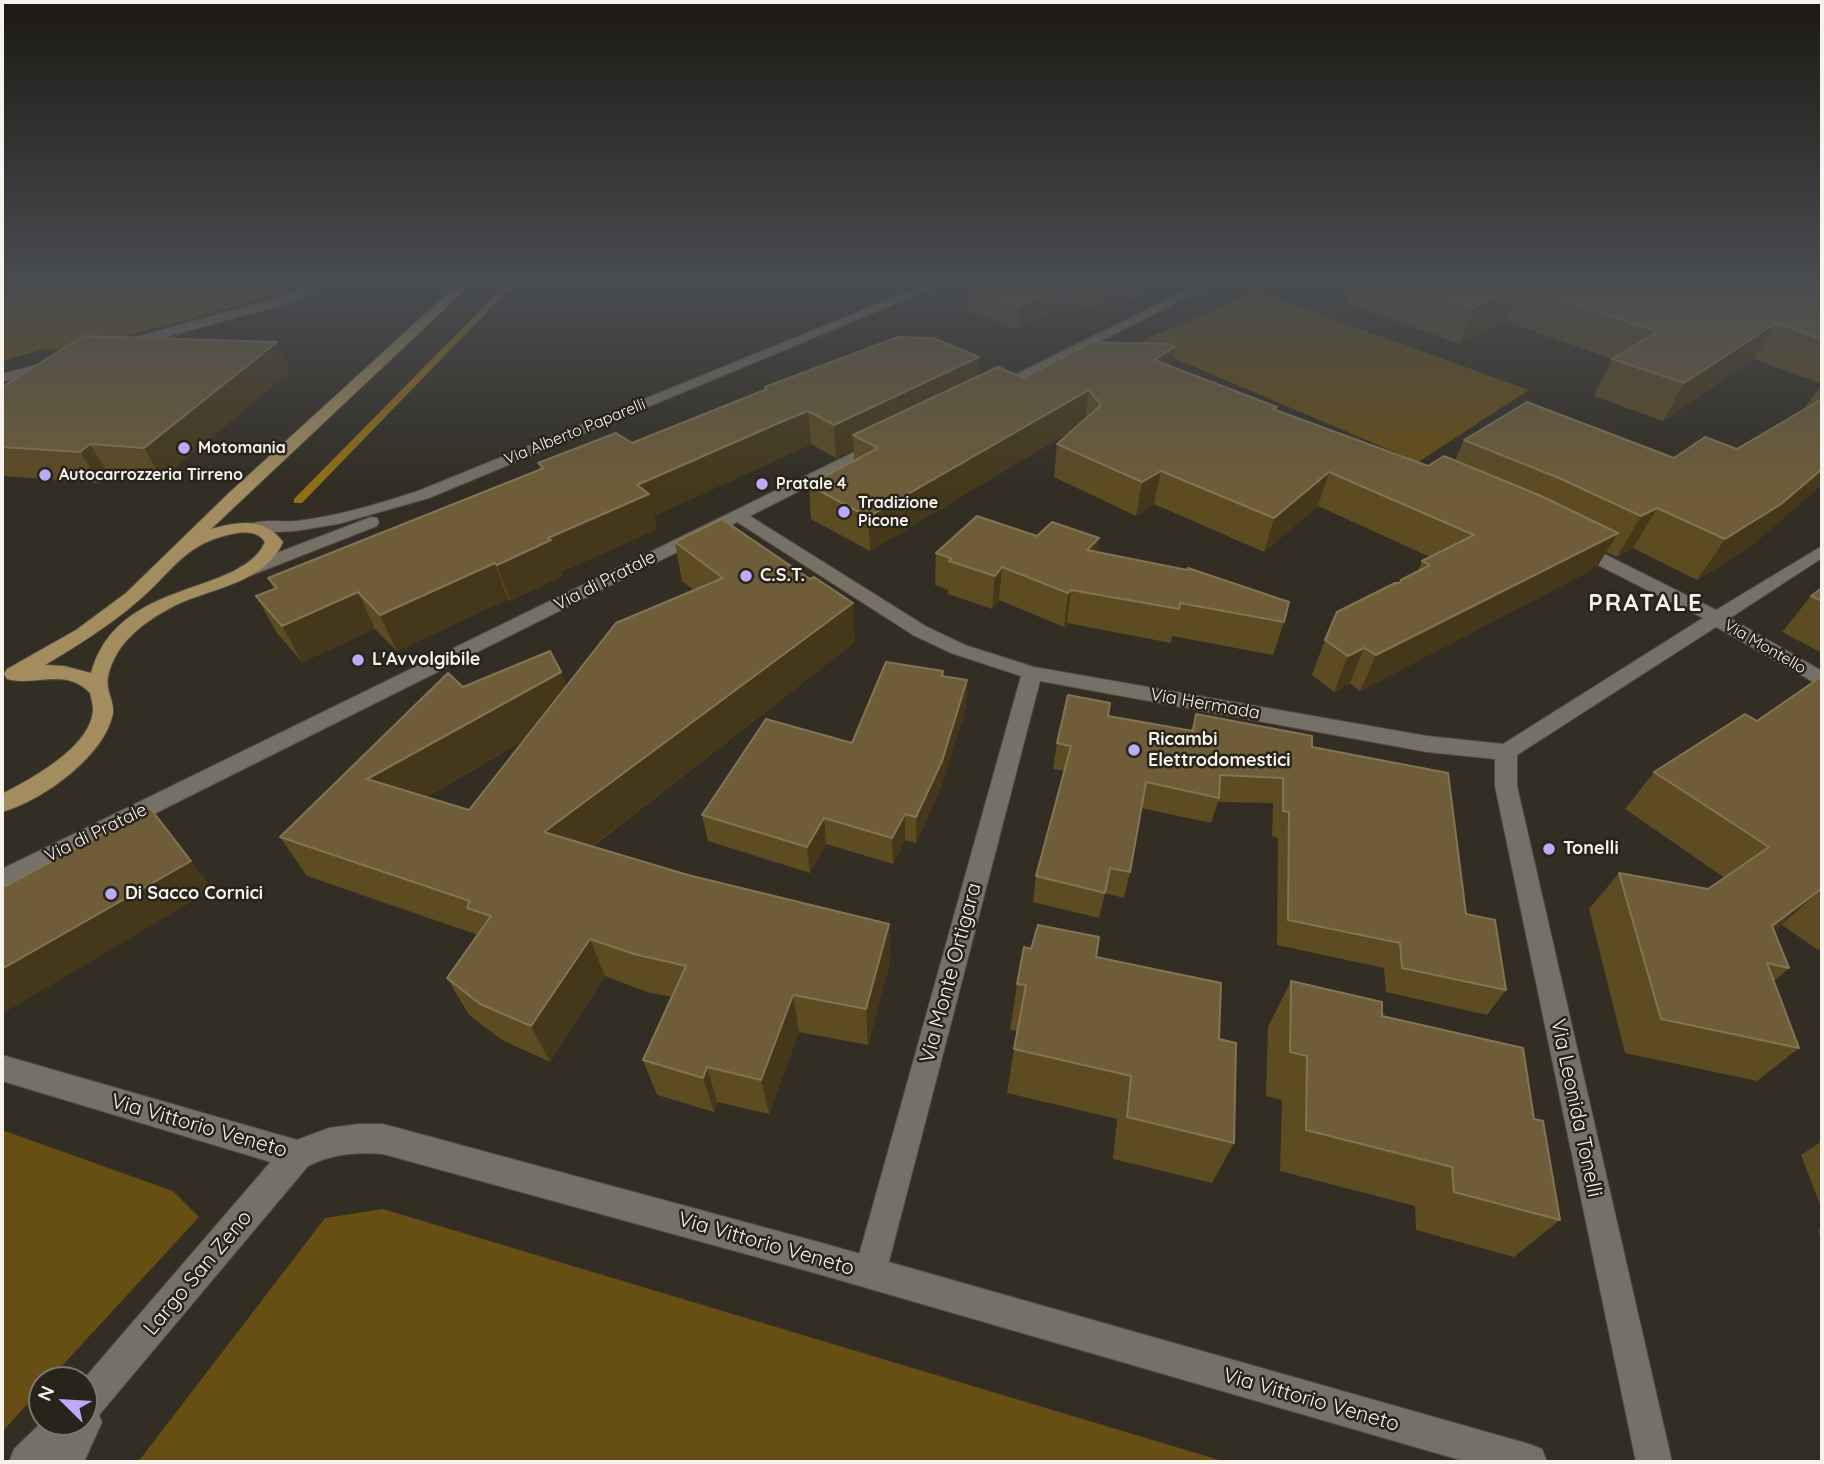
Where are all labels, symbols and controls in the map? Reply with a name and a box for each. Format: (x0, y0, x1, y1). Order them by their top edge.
street label: Via Alberto Paparelli (502, 395, 648, 469)
place label: Motomania (198, 438, 286, 458)
marker: Motomania (176, 440, 192, 456)
place label: Autocarrozzeria Tirreno (59, 465, 243, 485)
marker: Autocarrozzeria Tirreno (37, 467, 53, 483)
place label: Pratale 4 (776, 474, 847, 494)
marker: Pratale 4 (754, 476, 770, 492)
place label: Tradizione Picone (858, 493, 938, 531)
marker: Tradizione Picone (836, 504, 852, 520)
street label: Via di Pratale (551, 546, 659, 616)
place label: C.S.T. (760, 565, 805, 587)
marker: C.S.T. (738, 568, 754, 584)
district label: PRATALE (1589, 590, 1703, 618)
street label: Via Montello (1721, 616, 1809, 678)
place label: L'Avvolgibile (372, 649, 480, 671)
marker: L'Avvolgibile (350, 652, 366, 668)
street label: Via Hermada (1149, 684, 1261, 724)
place label: Ricambi Elettrodomestici (1148, 729, 1291, 772)
marker: Ricambi Elettrodomestici (1126, 742, 1142, 758)
street label: Via di Pratale (41, 799, 151, 867)
place label: Tonelli (1563, 838, 1619, 860)
marker: Tonelli (1541, 841, 1557, 857)
street label: Via Monte Ortigara (915, 880, 987, 1066)
place label: Di Sacco Cornici (125, 883, 263, 905)
marker: Di Sacco Cornici (103, 886, 119, 902)
street label: Via Leonida Tonelli (1545, 1017, 1607, 1199)
street label: Via Vittorio Veneto (108, 1089, 290, 1163)
street label: Largo San Zeno (138, 1205, 258, 1341)
street label: Via Vittorio Veneto (675, 1207, 857, 1281)
street label: Via Vittorio Veneto (1220, 1363, 1402, 1437)
north arrow (28, 1366, 98, 1436)
text: N (32, 1382, 59, 1405)

